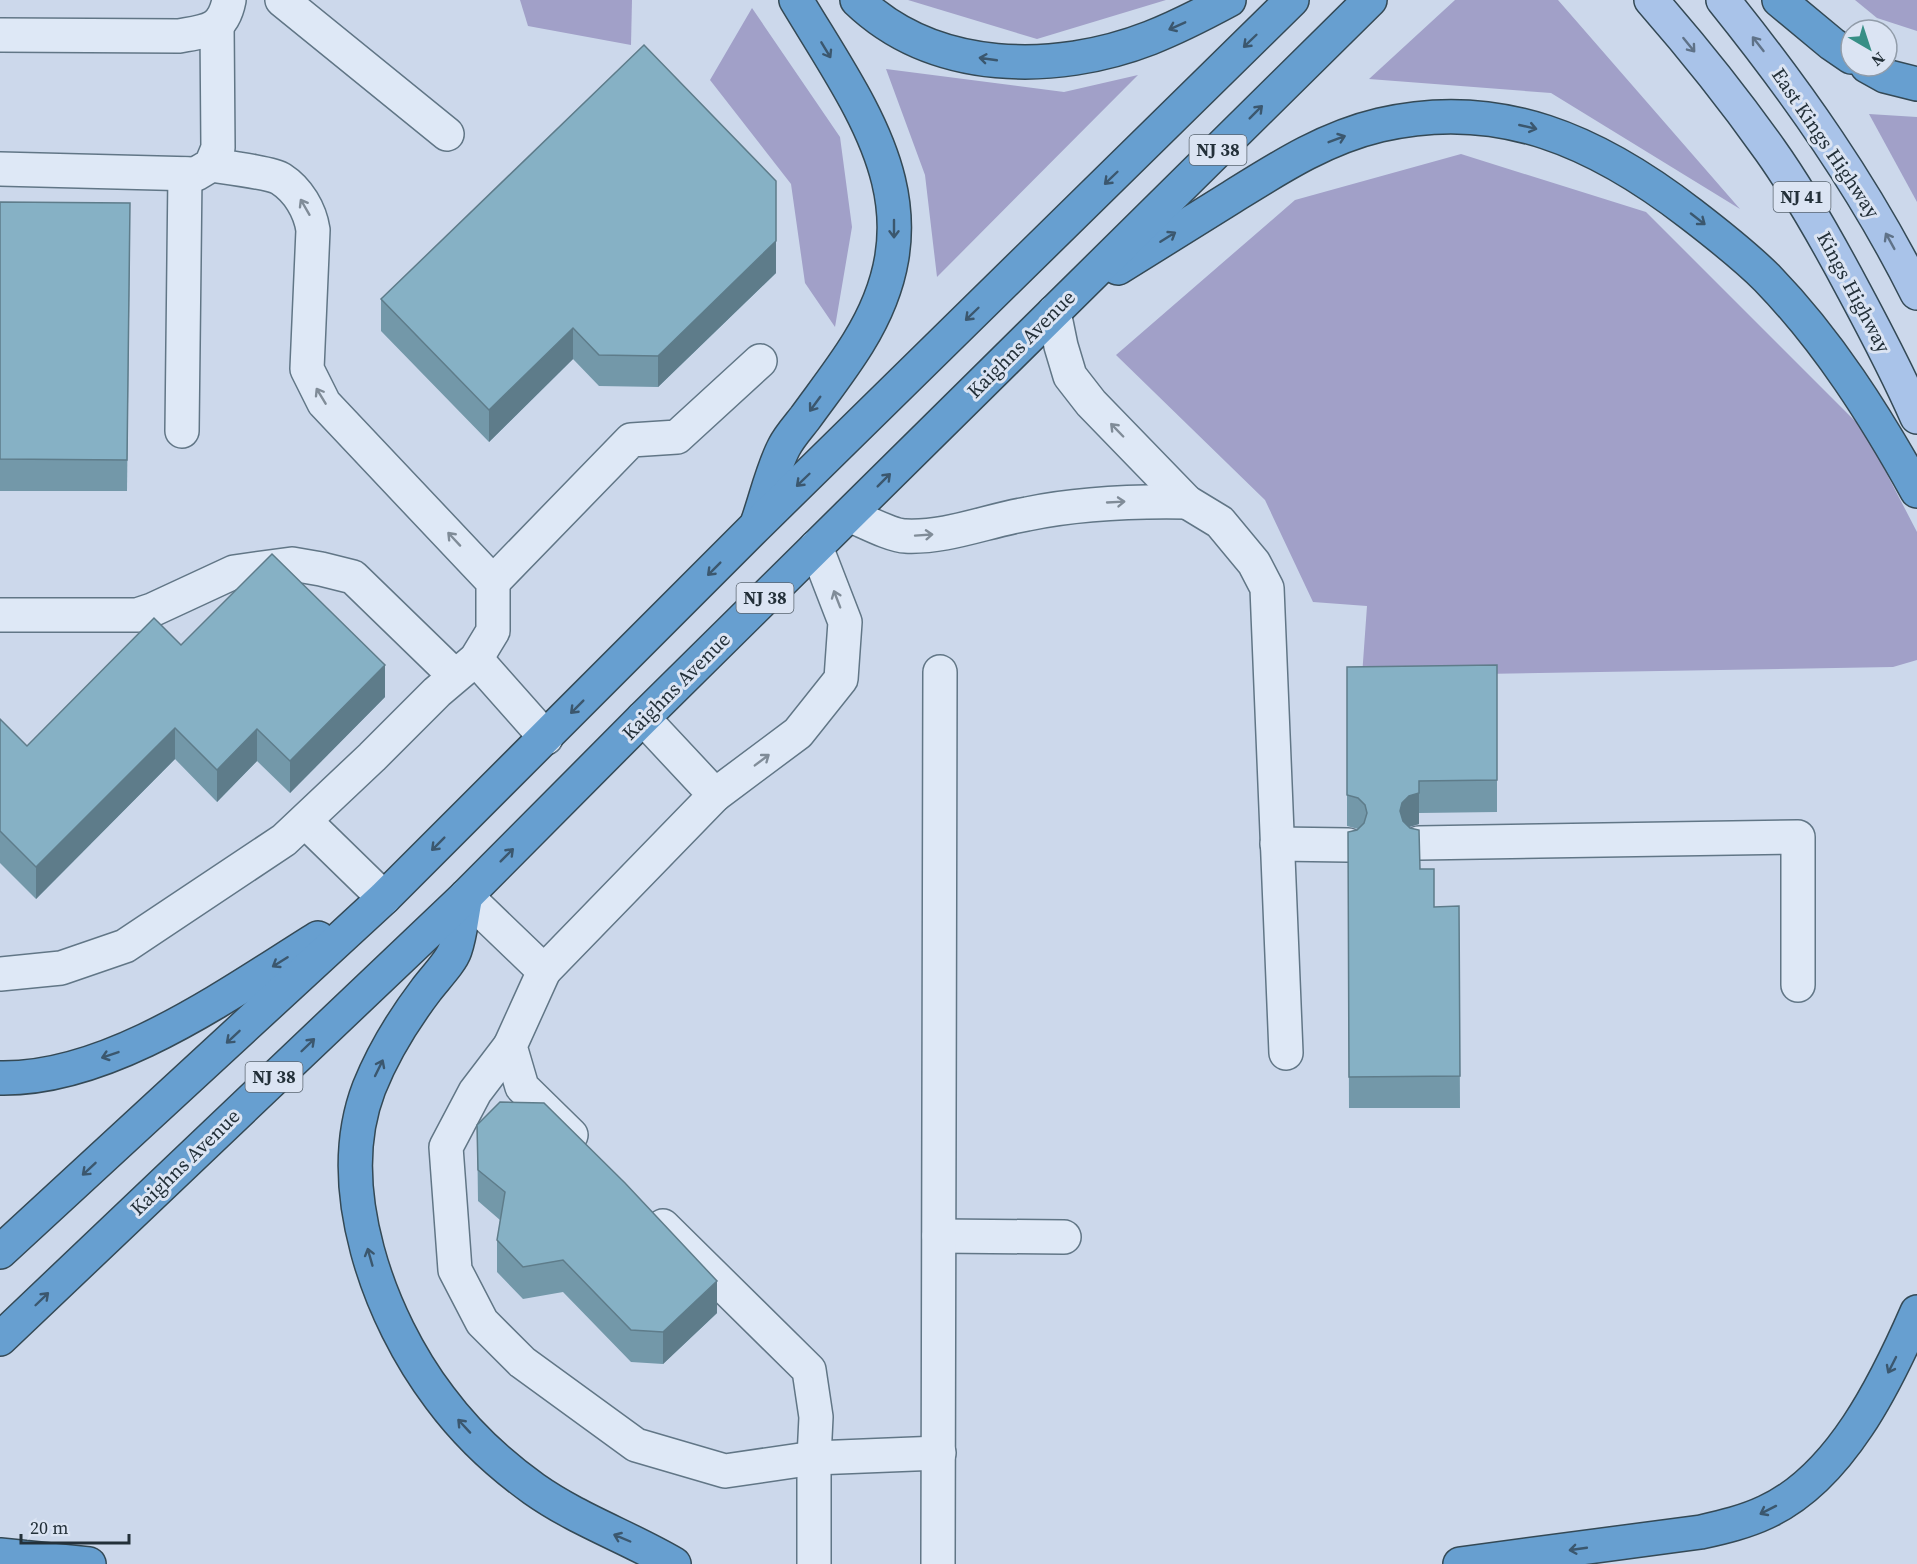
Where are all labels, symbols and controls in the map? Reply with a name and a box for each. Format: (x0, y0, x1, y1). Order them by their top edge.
north arrow (1839, 18, 1899, 78)
one-way arrow (1168, 21, 1187, 32)
one-way arrow (1243, 34, 1258, 48)
one-way arrow (1682, 37, 1696, 52)
one-way arrow (1752, 37, 1765, 53)
one-way arrow (820, 41, 832, 58)
text: N (1867, 47, 1890, 72)
one-way arrow (978, 54, 998, 65)
street label: East Kings Highway (1765, 62, 1887, 224)
one-way arrow (1249, 105, 1264, 120)
one-way arrow (1518, 121, 1537, 133)
one-way arrow (1327, 133, 1346, 144)
road number: NJ 38 (1190, 135, 1246, 165)
one-way arrow (1104, 170, 1119, 185)
road number: NJ 41 (1774, 182, 1830, 212)
one-way arrow (299, 199, 311, 216)
one-way arrow (1690, 212, 1706, 225)
one-way arrow (888, 219, 900, 239)
street label: Kings Highway (1810, 226, 1898, 358)
one-way arrow (1160, 230, 1177, 243)
one-way arrow (1884, 233, 1896, 250)
street label: Kaighns Avenue (961, 284, 1081, 404)
one-way arrow (965, 307, 980, 322)
one-way arrow (315, 388, 327, 405)
one-way arrow (809, 395, 822, 411)
one-way arrow (1110, 423, 1124, 438)
one-way arrow (796, 473, 811, 488)
one-way arrow (876, 473, 891, 488)
one-way arrow (1105, 497, 1125, 508)
one-way arrow (914, 529, 934, 540)
one-way arrow (447, 532, 461, 547)
one-way arrow (707, 561, 722, 576)
road number: NJ 38 (736, 583, 794, 613)
one-way arrow (830, 591, 841, 609)
street label: Kaighns Avenue (616, 626, 736, 746)
one-way arrow (569, 699, 584, 714)
one-way arrow (754, 753, 770, 766)
one-way arrow (431, 837, 446, 851)
one-way arrow (500, 847, 514, 862)
one-way arrow (272, 956, 289, 968)
one-way arrow (225, 1030, 240, 1044)
one-way arrow (301, 1038, 316, 1052)
one-way arrow (101, 1050, 119, 1061)
one-way arrow (374, 1059, 385, 1077)
road number: NJ 38 (246, 1062, 302, 1092)
street label: Kaighns Avenue (124, 1102, 246, 1222)
one-way arrow (82, 1162, 97, 1177)
one-way arrow (364, 1248, 375, 1267)
one-way arrow (34, 1291, 49, 1306)
one-way arrow (1886, 1355, 1897, 1373)
one-way arrow (457, 1419, 471, 1434)
one-way arrow (1759, 1505, 1777, 1517)
scale bar (21, 1507, 129, 1545)
text: 20 m (30, 1515, 68, 1540)
one-way arrow (613, 1531, 631, 1542)
one-way arrow (1568, 1544, 1588, 1555)

